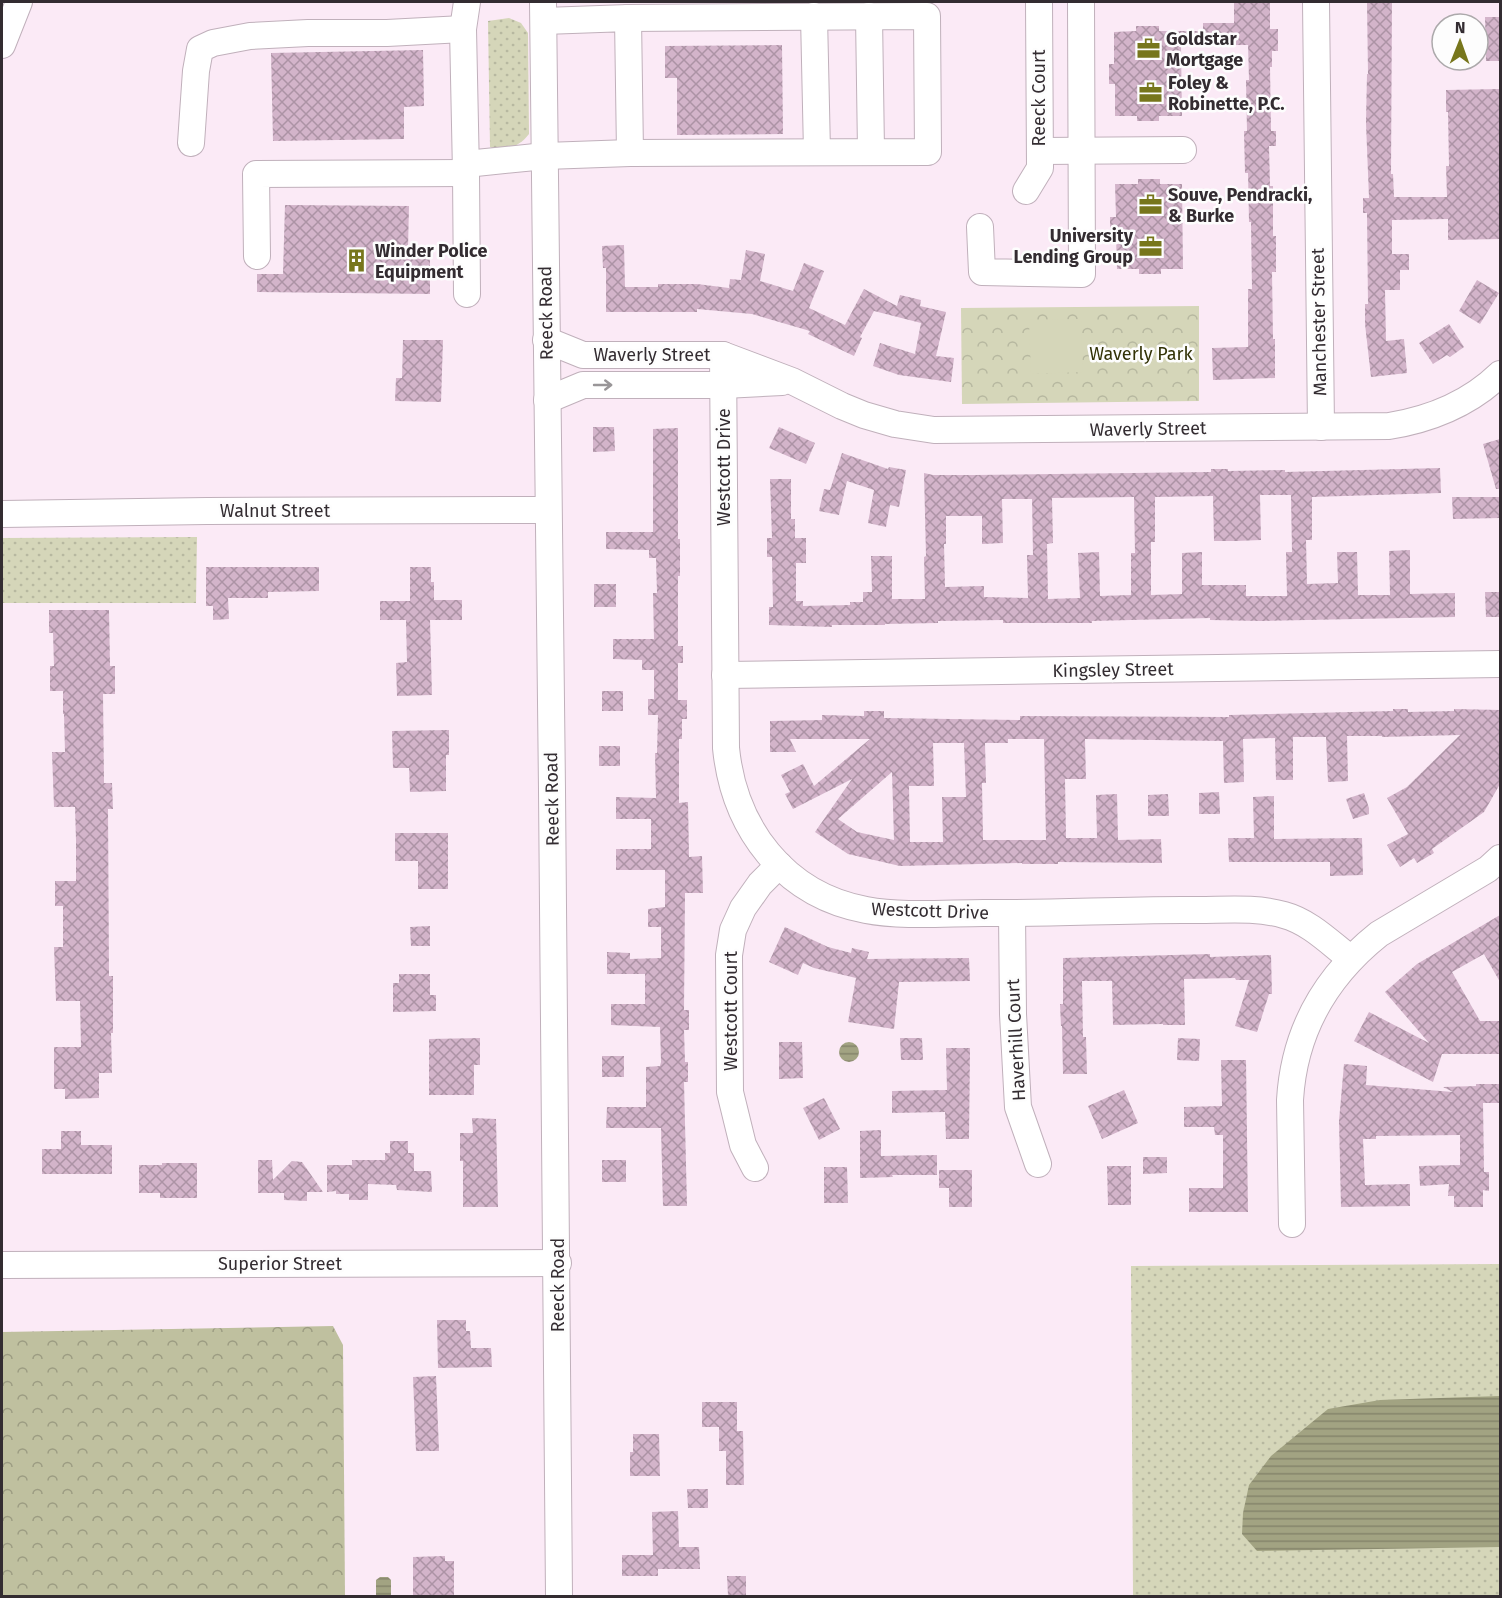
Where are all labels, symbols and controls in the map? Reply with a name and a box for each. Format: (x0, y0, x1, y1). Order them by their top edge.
north arrow (1430, 12, 1490, 72)
text: N (1455, 18, 1466, 37)
place label: Goldstar Mortgage (1166, 28, 1243, 71)
office icon: Goldstar Mortgage (1135, 36, 1161, 62)
street label: Reeck Court (1028, 49, 1050, 146)
place label: Foley & Robinette, P.C. (1168, 72, 1285, 115)
office icon: Foley & Robinette, P.C. (1137, 80, 1163, 106)
place label: Souve, Pendracki, & Burke (1168, 184, 1312, 227)
office icon: Souve, Pendracki, & Burke (1137, 192, 1163, 218)
place label: University Lending Group (1014, 225, 1134, 268)
office icon: University Lending Group (1138, 233, 1164, 259)
place label: Winder Police Equipment (375, 240, 487, 283)
street label: Manchester Street (1307, 247, 1331, 396)
building icon: Winder Police Equipment (344, 248, 370, 274)
street label: Reeck Road (534, 266, 558, 360)
park label: Waverly Park (1089, 343, 1194, 365)
street label: Waverly Street (594, 344, 711, 366)
one-way arrow (592, 379, 612, 391)
street label: Westcott Drive (713, 408, 735, 526)
street label: Waverly Street (1089, 417, 1207, 441)
street label: Walnut Street (220, 500, 331, 522)
street label: Kingsley Street (1052, 658, 1174, 682)
street label: Reeck Road (540, 752, 564, 846)
street label: Westcott Drive (871, 898, 989, 924)
street label: Westcott Court (720, 951, 742, 1071)
street label: Haverhill Court (1002, 978, 1030, 1102)
street label: Reeck Road (547, 1238, 569, 1332)
street label: Superior Street (218, 1253, 342, 1275)

